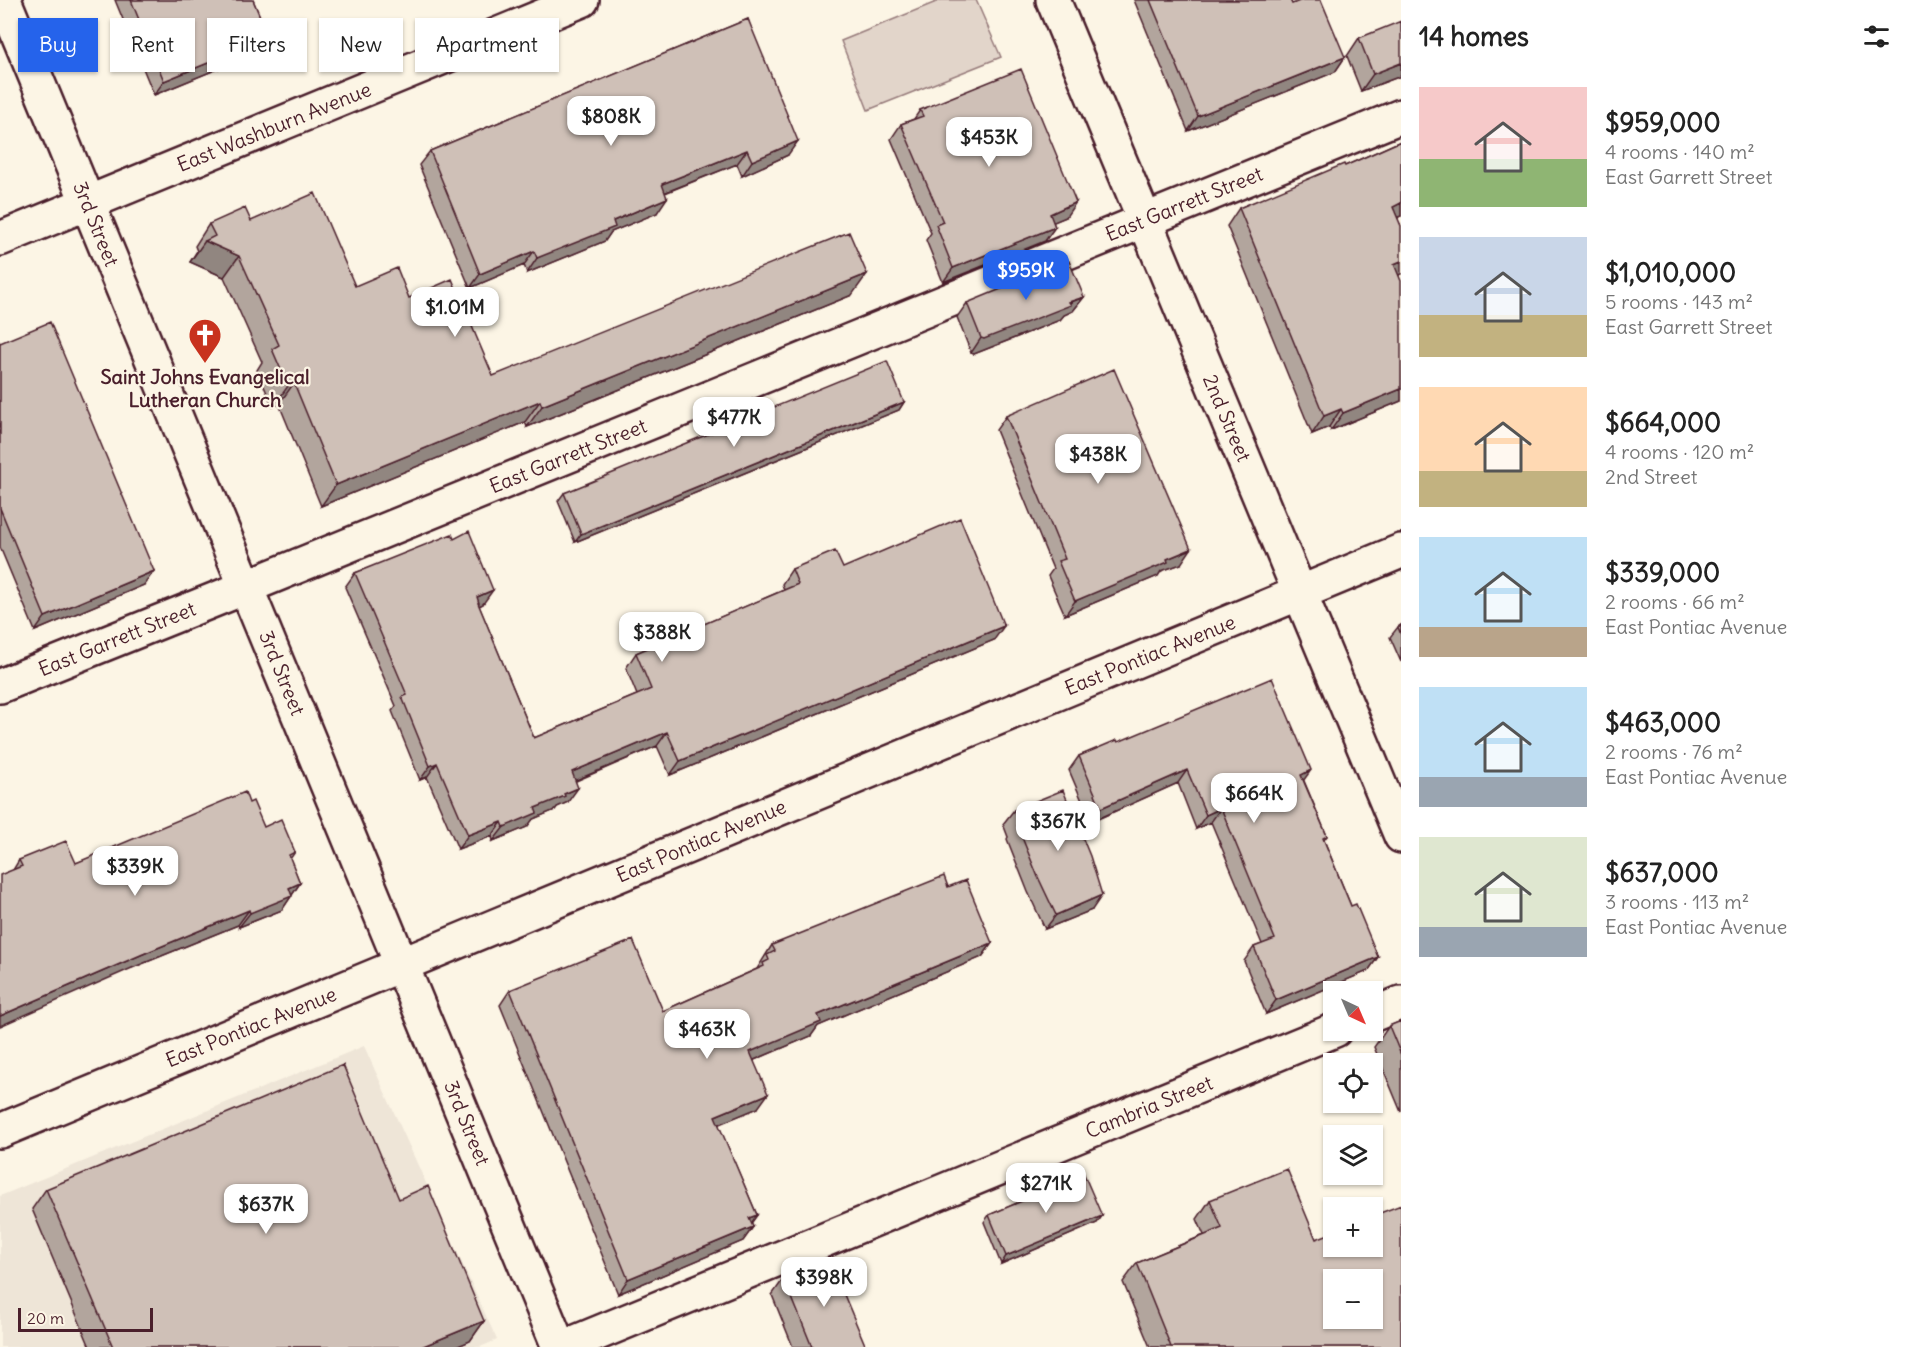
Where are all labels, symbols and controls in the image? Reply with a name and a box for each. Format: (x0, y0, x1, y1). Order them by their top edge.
chip: Buy (18, 18, 98, 72)
chip: Rent (110, 18, 195, 72)
chip: Filters (207, 18, 307, 72)
chip: New (319, 18, 403, 72)
chip: Apartment (415, 18, 559, 72)
text: 14 homes (1419, 20, 1529, 53)
icon: filters (1860, 20, 1893, 53)
street label: East Washburn Avenue (173, 76, 375, 177)
pin: $808K (569, 96, 653, 147)
text: $808K (581, 103, 641, 128)
text: $959,000 (1605, 106, 1721, 139)
icon: home (1467, 111, 1539, 183)
pin: $453K (947, 117, 1031, 168)
text: $453K (960, 124, 1018, 149)
text: 4 rooms · 140 m² (1605, 139, 1755, 164)
street label: East Garrett Street (1101, 160, 1266, 246)
text: East Garrett Street (1605, 164, 1772, 189)
street label: 3rd Street (68, 178, 125, 270)
pin: $959K (984, 250, 1068, 301)
text: $1,010,000 (1605, 256, 1736, 289)
text: $959K (997, 257, 1055, 282)
icon: home (1467, 261, 1539, 333)
pin: $1.01M (406, 287, 504, 338)
text: 5 rooms · 143 m² (1605, 289, 1753, 314)
text: $1.01M (425, 294, 485, 319)
text: East Garrett Street (1605, 314, 1772, 339)
church icon: Saint Johns Evangelical Lutheran Church (187, 317, 223, 364)
place label: Saint Johns Evangelical Lutheran Church (100, 364, 310, 412)
street label: 2nd Street (1198, 370, 1257, 465)
pin: $477K (692, 397, 776, 448)
text: $477K (707, 404, 761, 429)
text: $664,000 (1605, 406, 1721, 439)
icon: home (1467, 411, 1539, 483)
street label: East Garrett Street (485, 412, 650, 498)
pin: $438K (1056, 434, 1140, 485)
text: 4 rooms · 120 m² (1605, 439, 1754, 464)
text: $438K (1069, 441, 1127, 466)
text: 2nd Street (1605, 464, 1697, 489)
text: $339,000 (1605, 556, 1720, 589)
icon: home (1467, 561, 1539, 633)
text: 2 rooms · 66 m² (1605, 589, 1745, 614)
street label: East Garrett Street (34, 595, 199, 681)
street label: East Pontiac Avenue (1061, 609, 1239, 700)
pin: $388K (620, 612, 704, 663)
text: East Pontiac Avenue (1605, 614, 1787, 639)
text: $388K (633, 619, 691, 644)
street label: 3rd Street (254, 627, 311, 719)
text: $463,000 (1605, 706, 1721, 739)
icon: home (1467, 711, 1539, 783)
text: 2 rooms · 76 m² (1605, 739, 1743, 764)
text: East Pontiac Avenue (1605, 764, 1787, 789)
pin: $664K (1212, 773, 1296, 824)
text: $664K (1225, 780, 1283, 805)
street label: East Pontiac Avenue (612, 793, 790, 888)
pin: $367K (1016, 801, 1100, 852)
text: $367K (1030, 808, 1086, 833)
pin: $339K (93, 846, 177, 897)
text: $339K (106, 853, 164, 878)
text: $637,000 (1605, 856, 1719, 889)
icon: home (1467, 861, 1539, 933)
text: 3 rooms · 113 m² (1605, 889, 1749, 914)
text: East Pontiac Avenue (1605, 914, 1787, 939)
street label: East Pontiac Avenue (162, 981, 340, 1072)
north arrow (1323, 981, 1383, 1041)
map controls (1323, 981, 1383, 1329)
pin: $463K (665, 1009, 749, 1060)
text: $463K (678, 1016, 736, 1041)
button: locate (1323, 1053, 1383, 1113)
street label: Cambria Street (1081, 1070, 1216, 1143)
street label: 3rd Street (439, 1077, 496, 1169)
button: layers (1323, 1125, 1383, 1185)
pin: $271K (1004, 1163, 1088, 1214)
text: $271K (1020, 1170, 1072, 1195)
pin: $637K (224, 1184, 308, 1235)
text: $637K (238, 1191, 294, 1216)
button: + (1323, 1197, 1383, 1257)
pin: $398K (782, 1257, 866, 1308)
text: $398K (795, 1264, 853, 1289)
button: − (1323, 1269, 1383, 1329)
scale bar (18, 1305, 153, 1332)
text: 20 m (27, 1308, 64, 1328)

